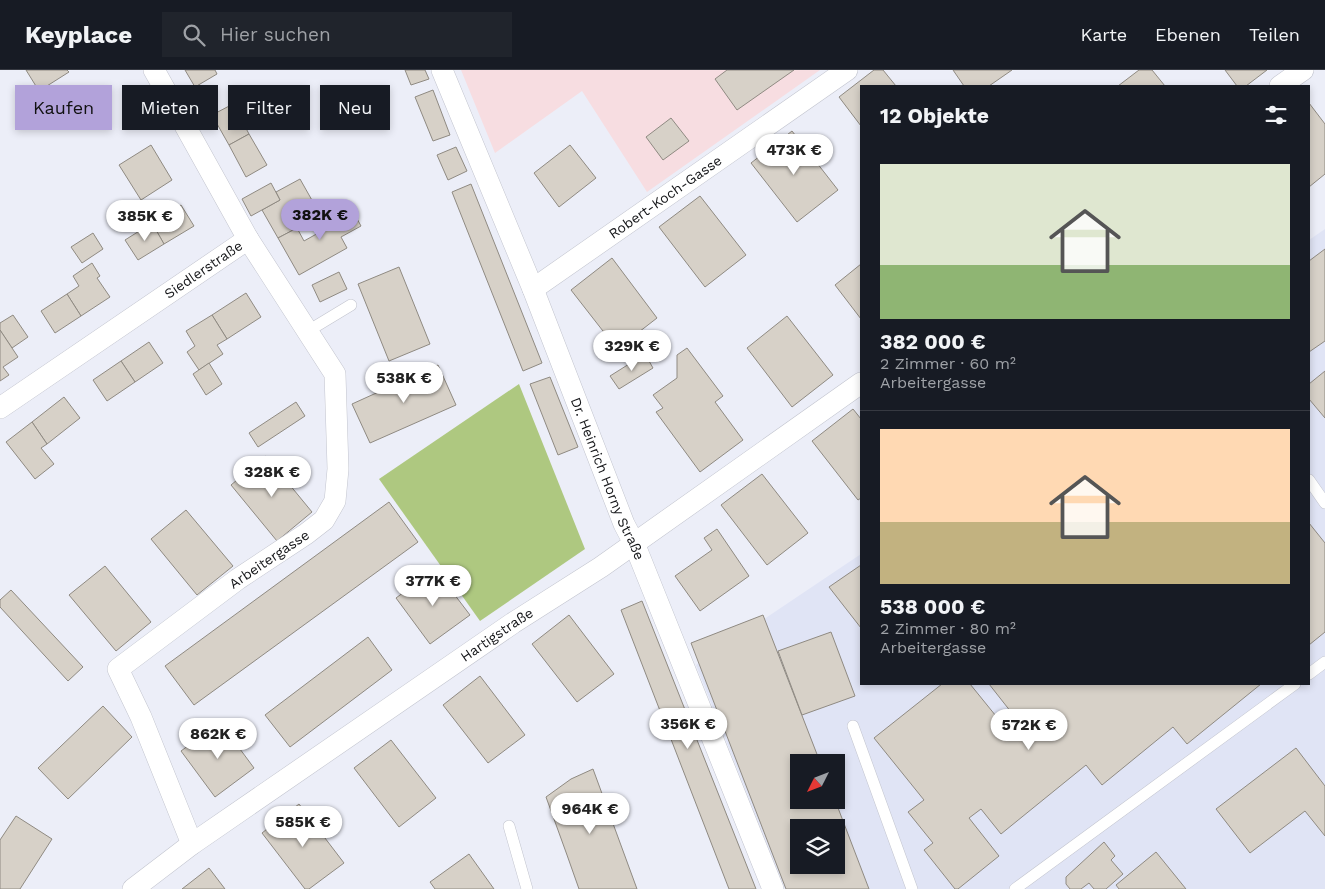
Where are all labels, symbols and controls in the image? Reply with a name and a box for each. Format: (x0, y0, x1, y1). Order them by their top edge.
search box (162, 12, 512, 57)
text: Keyplace (25, 21, 132, 49)
icon: search (180, 21, 208, 49)
text: Hier suchen (220, 23, 331, 46)
text: Karte (1081, 24, 1127, 45)
text: Ebenen (1155, 24, 1221, 45)
text: Teilen (1249, 24, 1300, 45)
chip: Kaufen (15, 85, 112, 130)
chip: Mieten (122, 85, 218, 130)
chip: Filter (228, 85, 310, 130)
chip: Neu (320, 85, 390, 130)
icon: filters (1262, 101, 1290, 129)
text: 12 Objekte (880, 103, 989, 128)
pin: 473K € (753, 134, 835, 176)
text: 473K € (766, 140, 822, 159)
street label: Robert-Koch-Gasse (605, 152, 725, 242)
icon: home (1040, 196, 1130, 286)
pin: 382K € (279, 198, 361, 241)
pin: 385K € (104, 200, 186, 242)
text: 382K € (292, 205, 348, 224)
text: 385K € (117, 206, 173, 225)
street label: Siedlerstraße (161, 237, 245, 302)
text: 382 000 € (880, 329, 985, 354)
pin: 329K € (591, 330, 673, 372)
text: 329K € (604, 336, 660, 355)
text: 2 Zimmer · 60 m² (880, 354, 1016, 373)
pin: 538K € (363, 362, 445, 404)
text: 538K € (376, 368, 432, 387)
text: Arbeitergasse (880, 373, 986, 392)
street label: Dr. Heinrich Horny Straße (568, 395, 648, 562)
pin: 328K € (231, 456, 313, 498)
text: 328K € (244, 462, 300, 481)
icon: home (1040, 462, 1130, 552)
street label: Arbeitergasse (226, 526, 312, 592)
pin: 377K € (392, 564, 474, 607)
text: 377K € (405, 571, 461, 590)
text: 538 000 € (880, 594, 985, 619)
street label: Hartigstraße (457, 604, 536, 665)
text: 2 Zimmer · 80 m² (880, 619, 1016, 638)
text: Arbeitergasse (880, 638, 986, 657)
pin: 356K € (647, 708, 729, 750)
pin: 572K € (988, 708, 1070, 751)
text: 356K € (660, 714, 716, 733)
text: 572K € (1002, 715, 1056, 734)
pin: 862K € (177, 718, 259, 760)
text: 862K € (190, 724, 246, 743)
north arrow (790, 754, 845, 809)
map controls (790, 754, 845, 874)
pin: 964K € (549, 792, 631, 835)
text: 964K € (562, 799, 618, 818)
pin: 585K € (262, 806, 344, 848)
text: 585K € (275, 812, 331, 831)
button: layers (790, 819, 845, 874)

